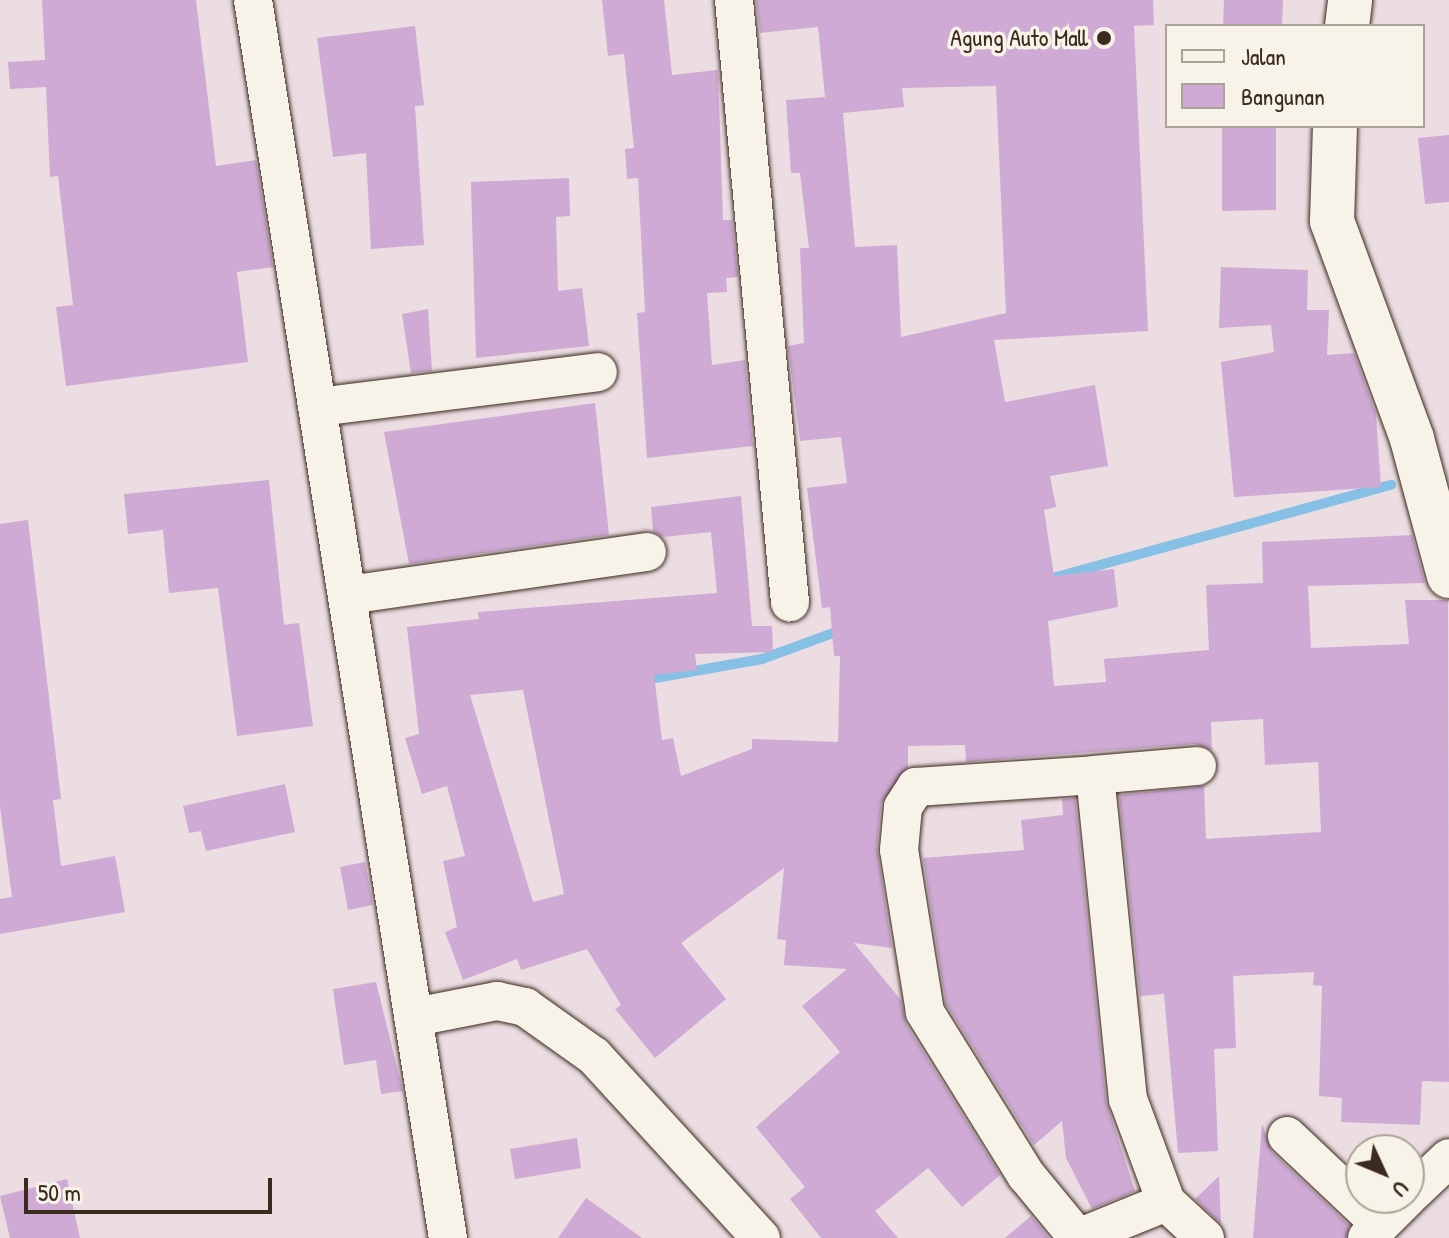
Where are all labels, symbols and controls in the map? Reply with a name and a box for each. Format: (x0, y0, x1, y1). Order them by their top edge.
place label: Agung Auto Mall (950, 24, 1088, 52)
legend (1165, 24, 1425, 128)
marker: Agung Auto Mall (1095, 29, 1113, 47)
text: Jalan (1241, 40, 1286, 72)
text: Bangunan (1241, 80, 1325, 112)
north arrow (1345, 1134, 1425, 1214)
scale bar (28, 1162, 276, 1212)
text: U (1386, 1175, 1416, 1204)
text: 50 m (38, 1176, 81, 1208)

